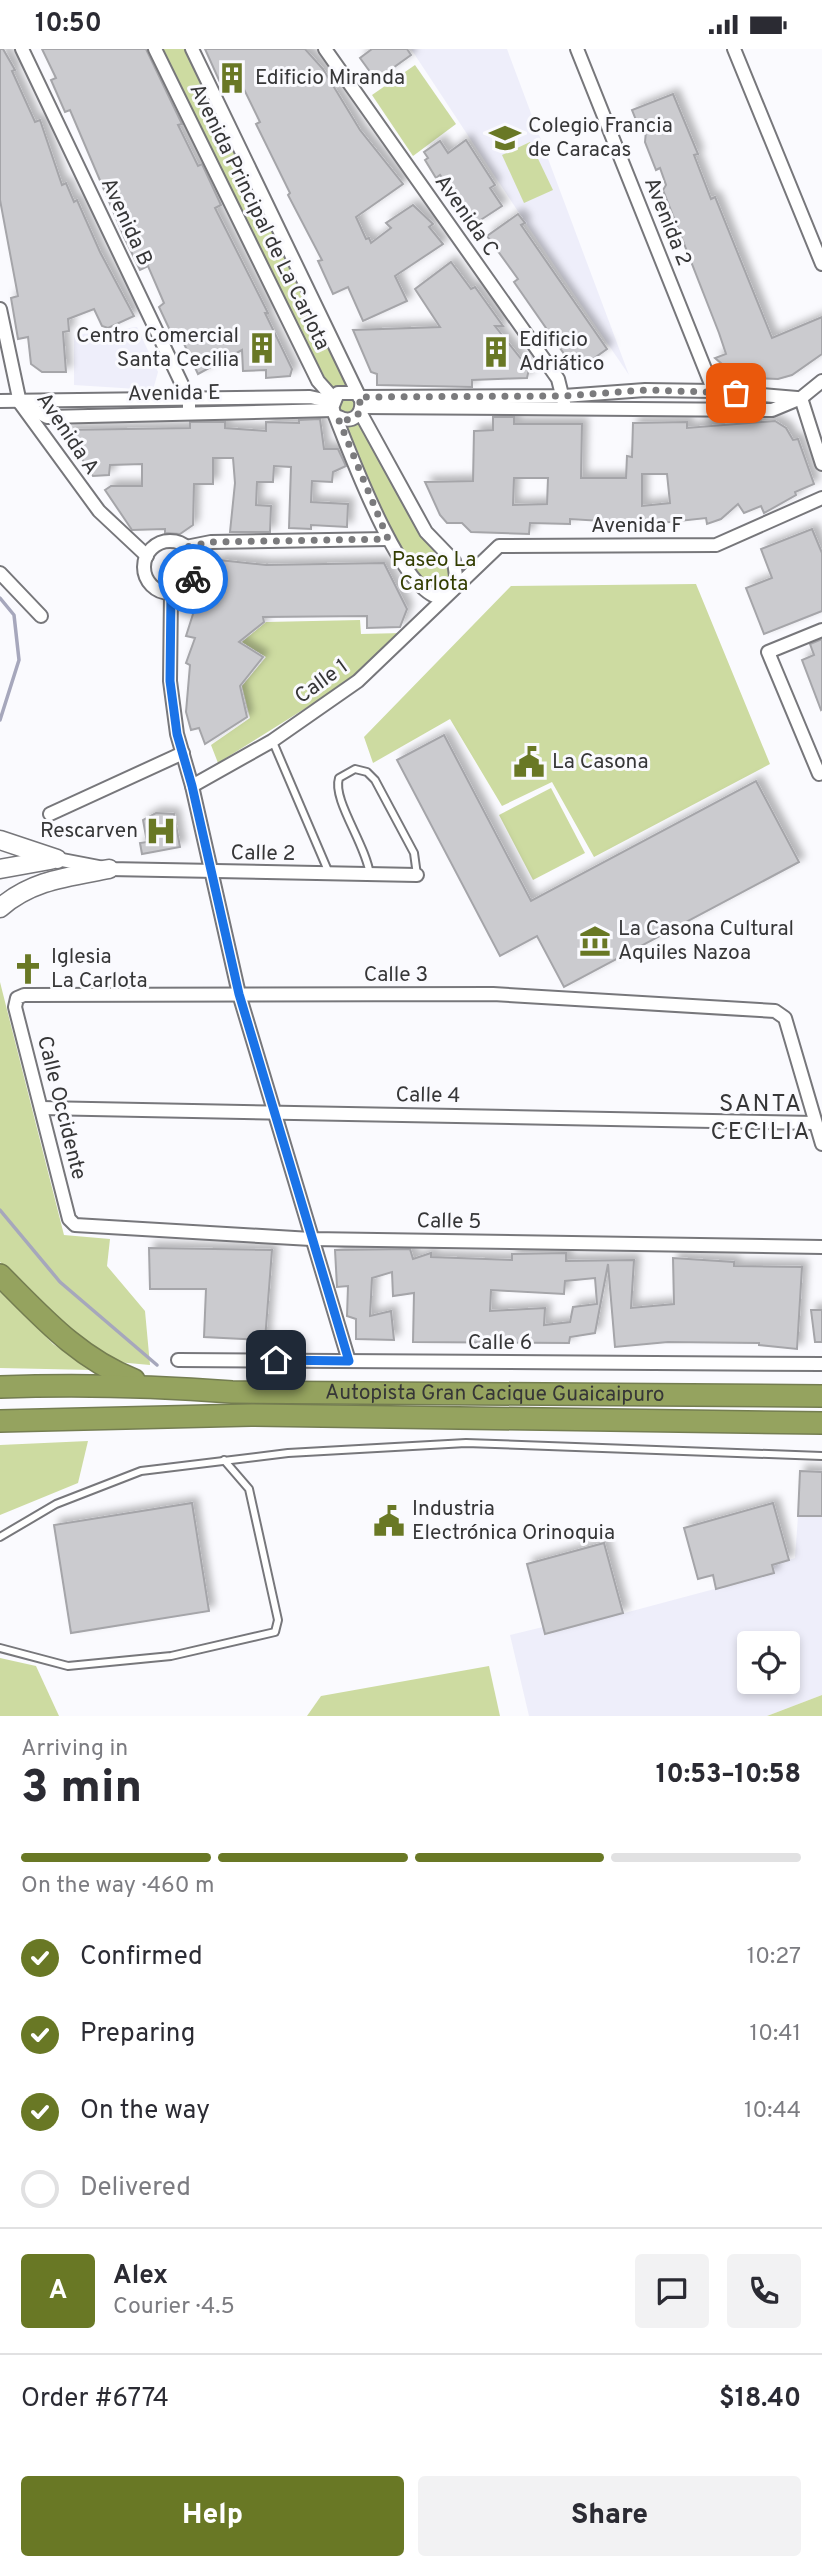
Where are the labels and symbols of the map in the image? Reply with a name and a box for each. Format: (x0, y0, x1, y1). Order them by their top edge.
building icon: Edificio Miranda (215, 61, 249, 95)
place label: Edificio Miranda (255, 65, 405, 92)
street label: Avenida Principal de La Carlota (183, 79, 335, 355)
place label: Colegio Francia de Caracas (528, 113, 673, 164)
school or university icon: Colegio Francia de Caracas (488, 121, 522, 155)
street label: Avenida C (428, 170, 504, 262)
street label: Avenida B (94, 174, 158, 270)
street label: Avenida 2 (637, 174, 697, 270)
place label: Centro Comercial Santa Cecilia (76, 323, 239, 374)
place label: Edificio Adriático (519, 327, 605, 378)
building icon: Centro Comercial Santa Cecilia (245, 331, 279, 365)
building icon: Edificio Adriático (479, 335, 513, 369)
pin (706, 363, 766, 423)
street label: Avenida E (127, 380, 221, 408)
street label: Avenida A (30, 388, 104, 480)
street label: Avenida F (591, 513, 683, 540)
courier (158, 544, 228, 614)
park label: Paseo La Carlota (392, 547, 476, 598)
street label: Calle 1 (290, 654, 354, 710)
public building icon: La Casona (512, 745, 546, 779)
place label: La Casona (552, 749, 649, 776)
hospital icon: Rescarven (144, 814, 178, 848)
place label: Rescarven (40, 818, 138, 845)
street label: Calle 2 (230, 840, 296, 868)
place label: La Casona Cultural Aquiles Nazoa (618, 916, 794, 967)
museum icon: La Casona Cultural Aquiles Nazoa (578, 924, 612, 958)
place label: Iglesia La Carlota (51, 944, 147, 995)
church icon: Iglesia La Carlota (11, 952, 45, 986)
street label: Calle 3 (364, 962, 428, 989)
street label: Calle Occidente (30, 1033, 92, 1183)
street label: Calle 4 (395, 1082, 461, 1110)
district label: SANTA CECILIA (710, 1090, 812, 1148)
street label: Calle 5 (416, 1208, 482, 1236)
pin (246, 1330, 306, 1390)
street label: Calle 6 (468, 1330, 532, 1357)
street label: Autopista Gran Cacique Guaicaipuro (325, 1379, 665, 1408)
place label: Industria Electrónica Orinoquia (412, 1496, 615, 1547)
public building icon: Industria Electrónica Orinoquia (372, 1504, 406, 1538)

